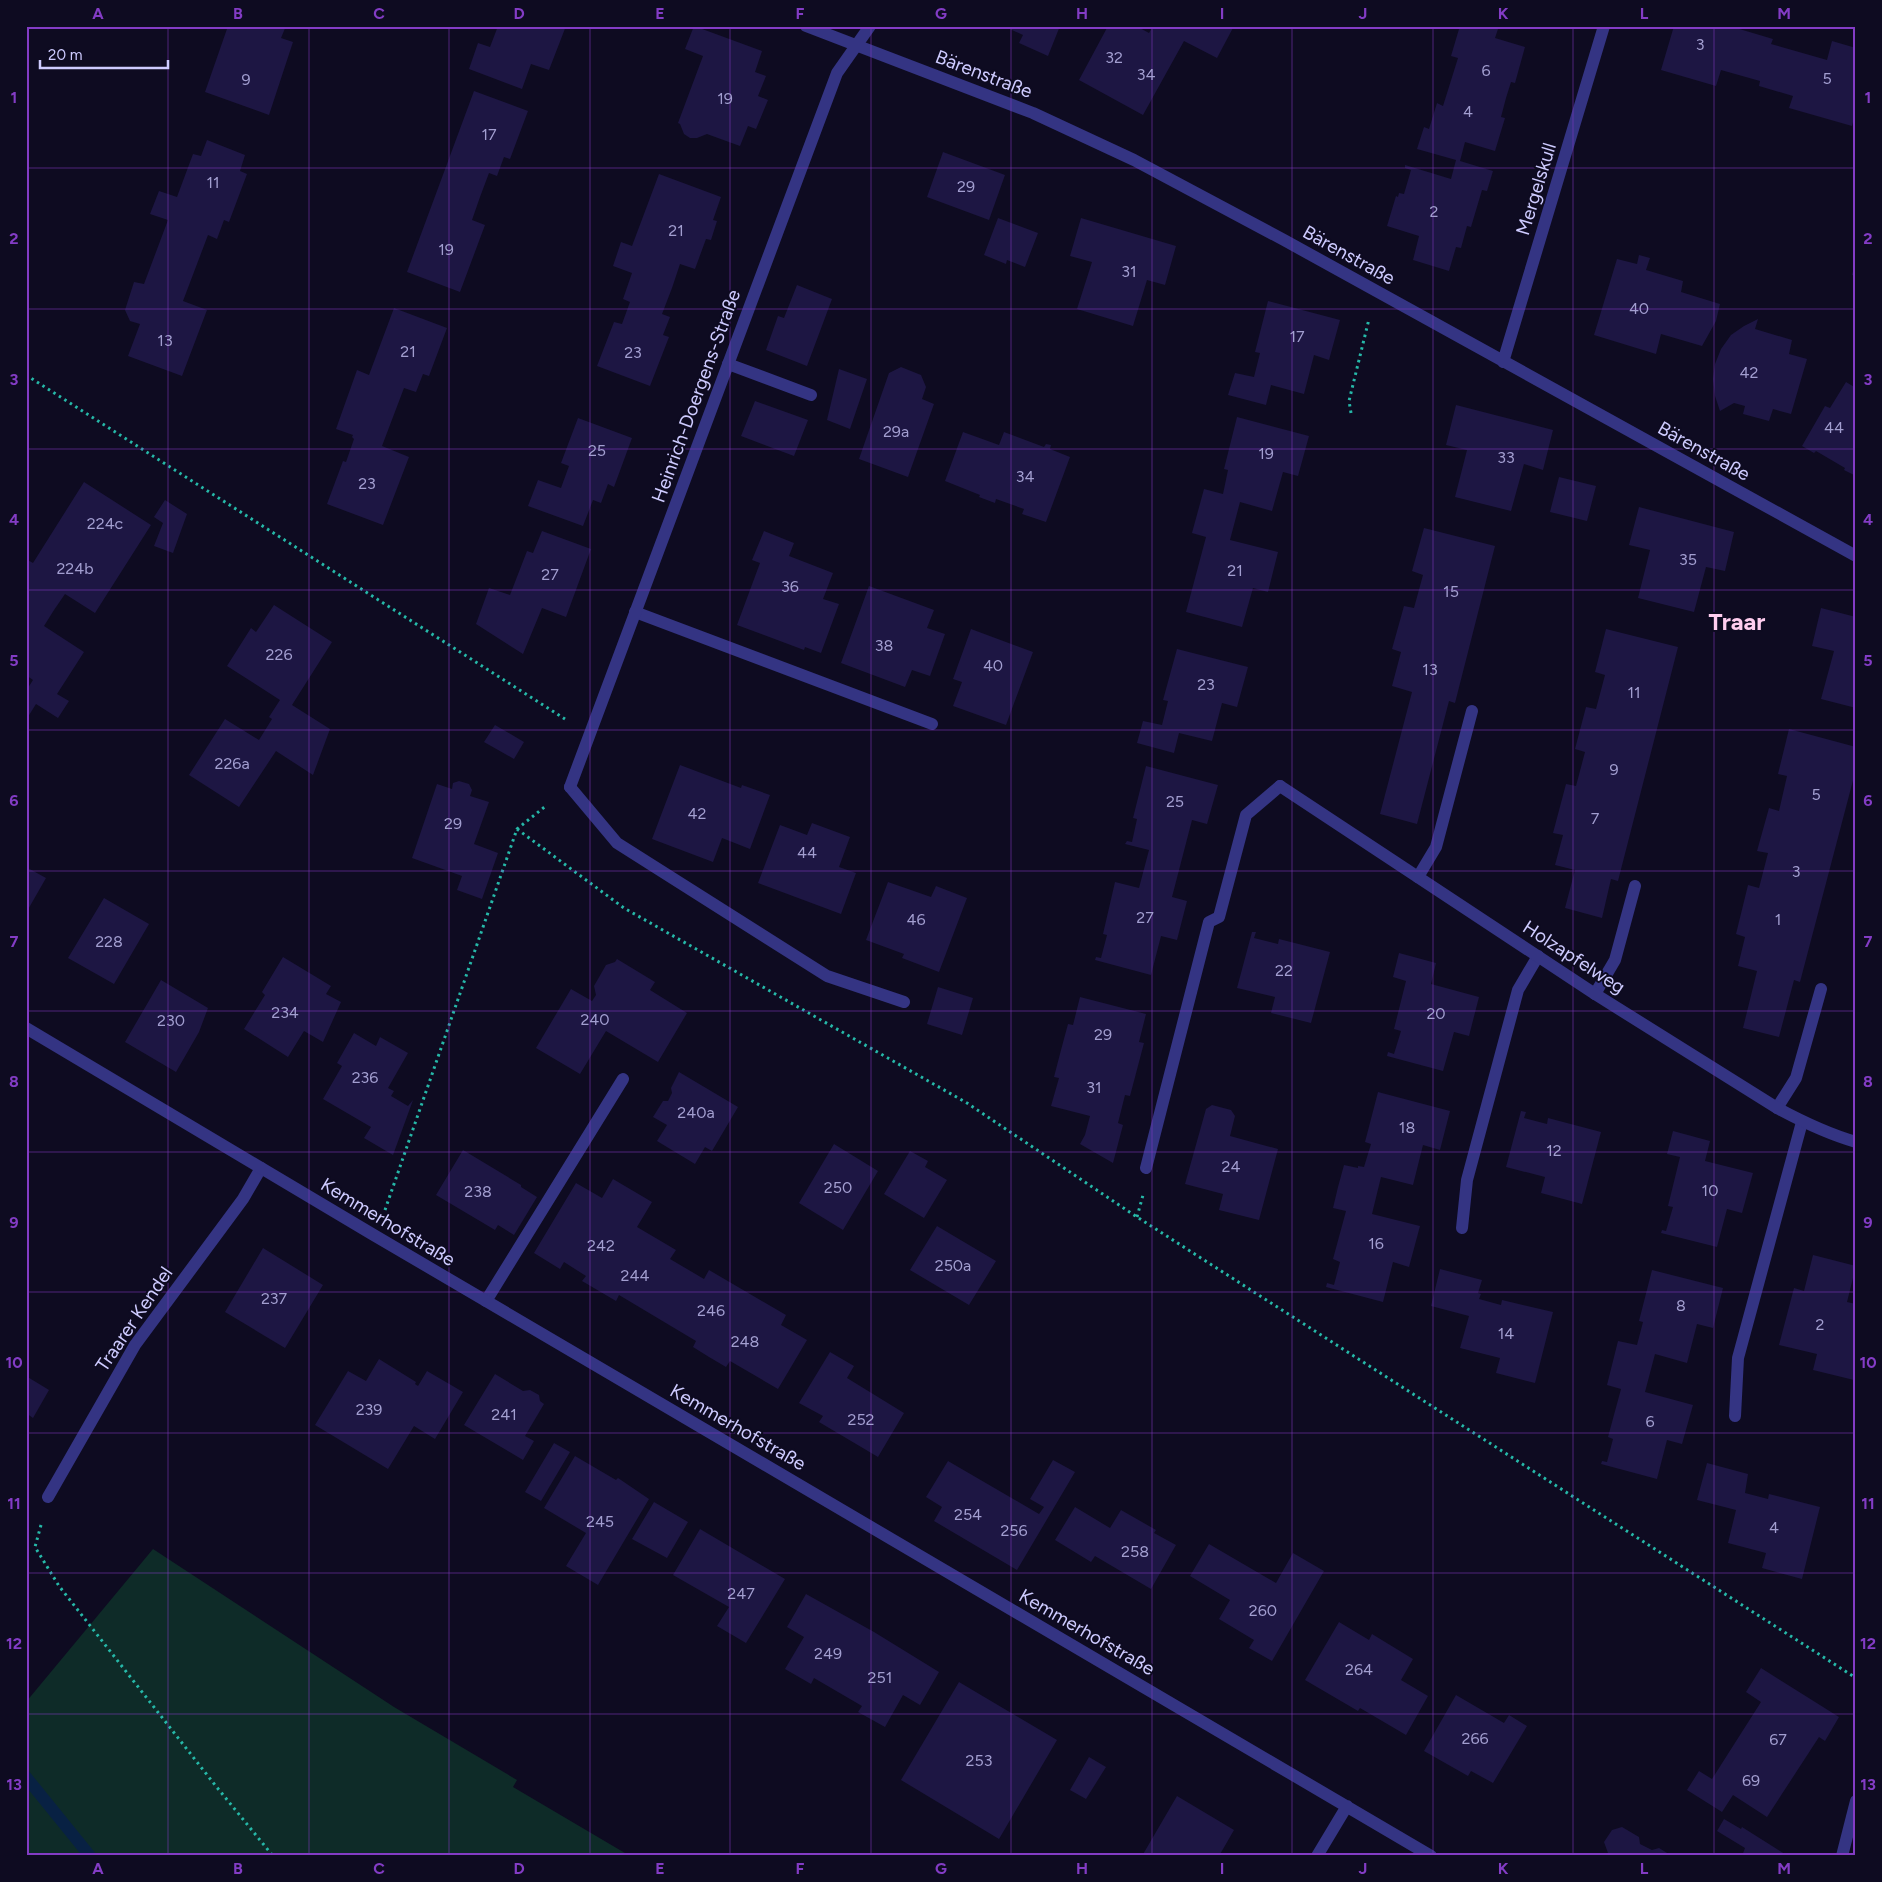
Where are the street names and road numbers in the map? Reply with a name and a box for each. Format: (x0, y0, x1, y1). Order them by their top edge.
street label: Bärenstraße (932, 45, 1036, 103)
street label: Mergelskull (1511, 140, 1561, 238)
street label: Bärenstraße (1299, 220, 1399, 290)
street label: Heinrich-Doergens-Straße (647, 286, 745, 506)
street label: Bärenstraße (1654, 416, 1754, 486)
street label: Holzapfelweg (1518, 915, 1630, 999)
street label: Kemmerhofstraße (317, 1173, 459, 1271)
street label: Traarer Kendel (91, 1262, 177, 1376)
street label: Kemmerhofstraße (666, 1379, 810, 1475)
street label: Kemmerhofstraße (1015, 1584, 1159, 1680)

